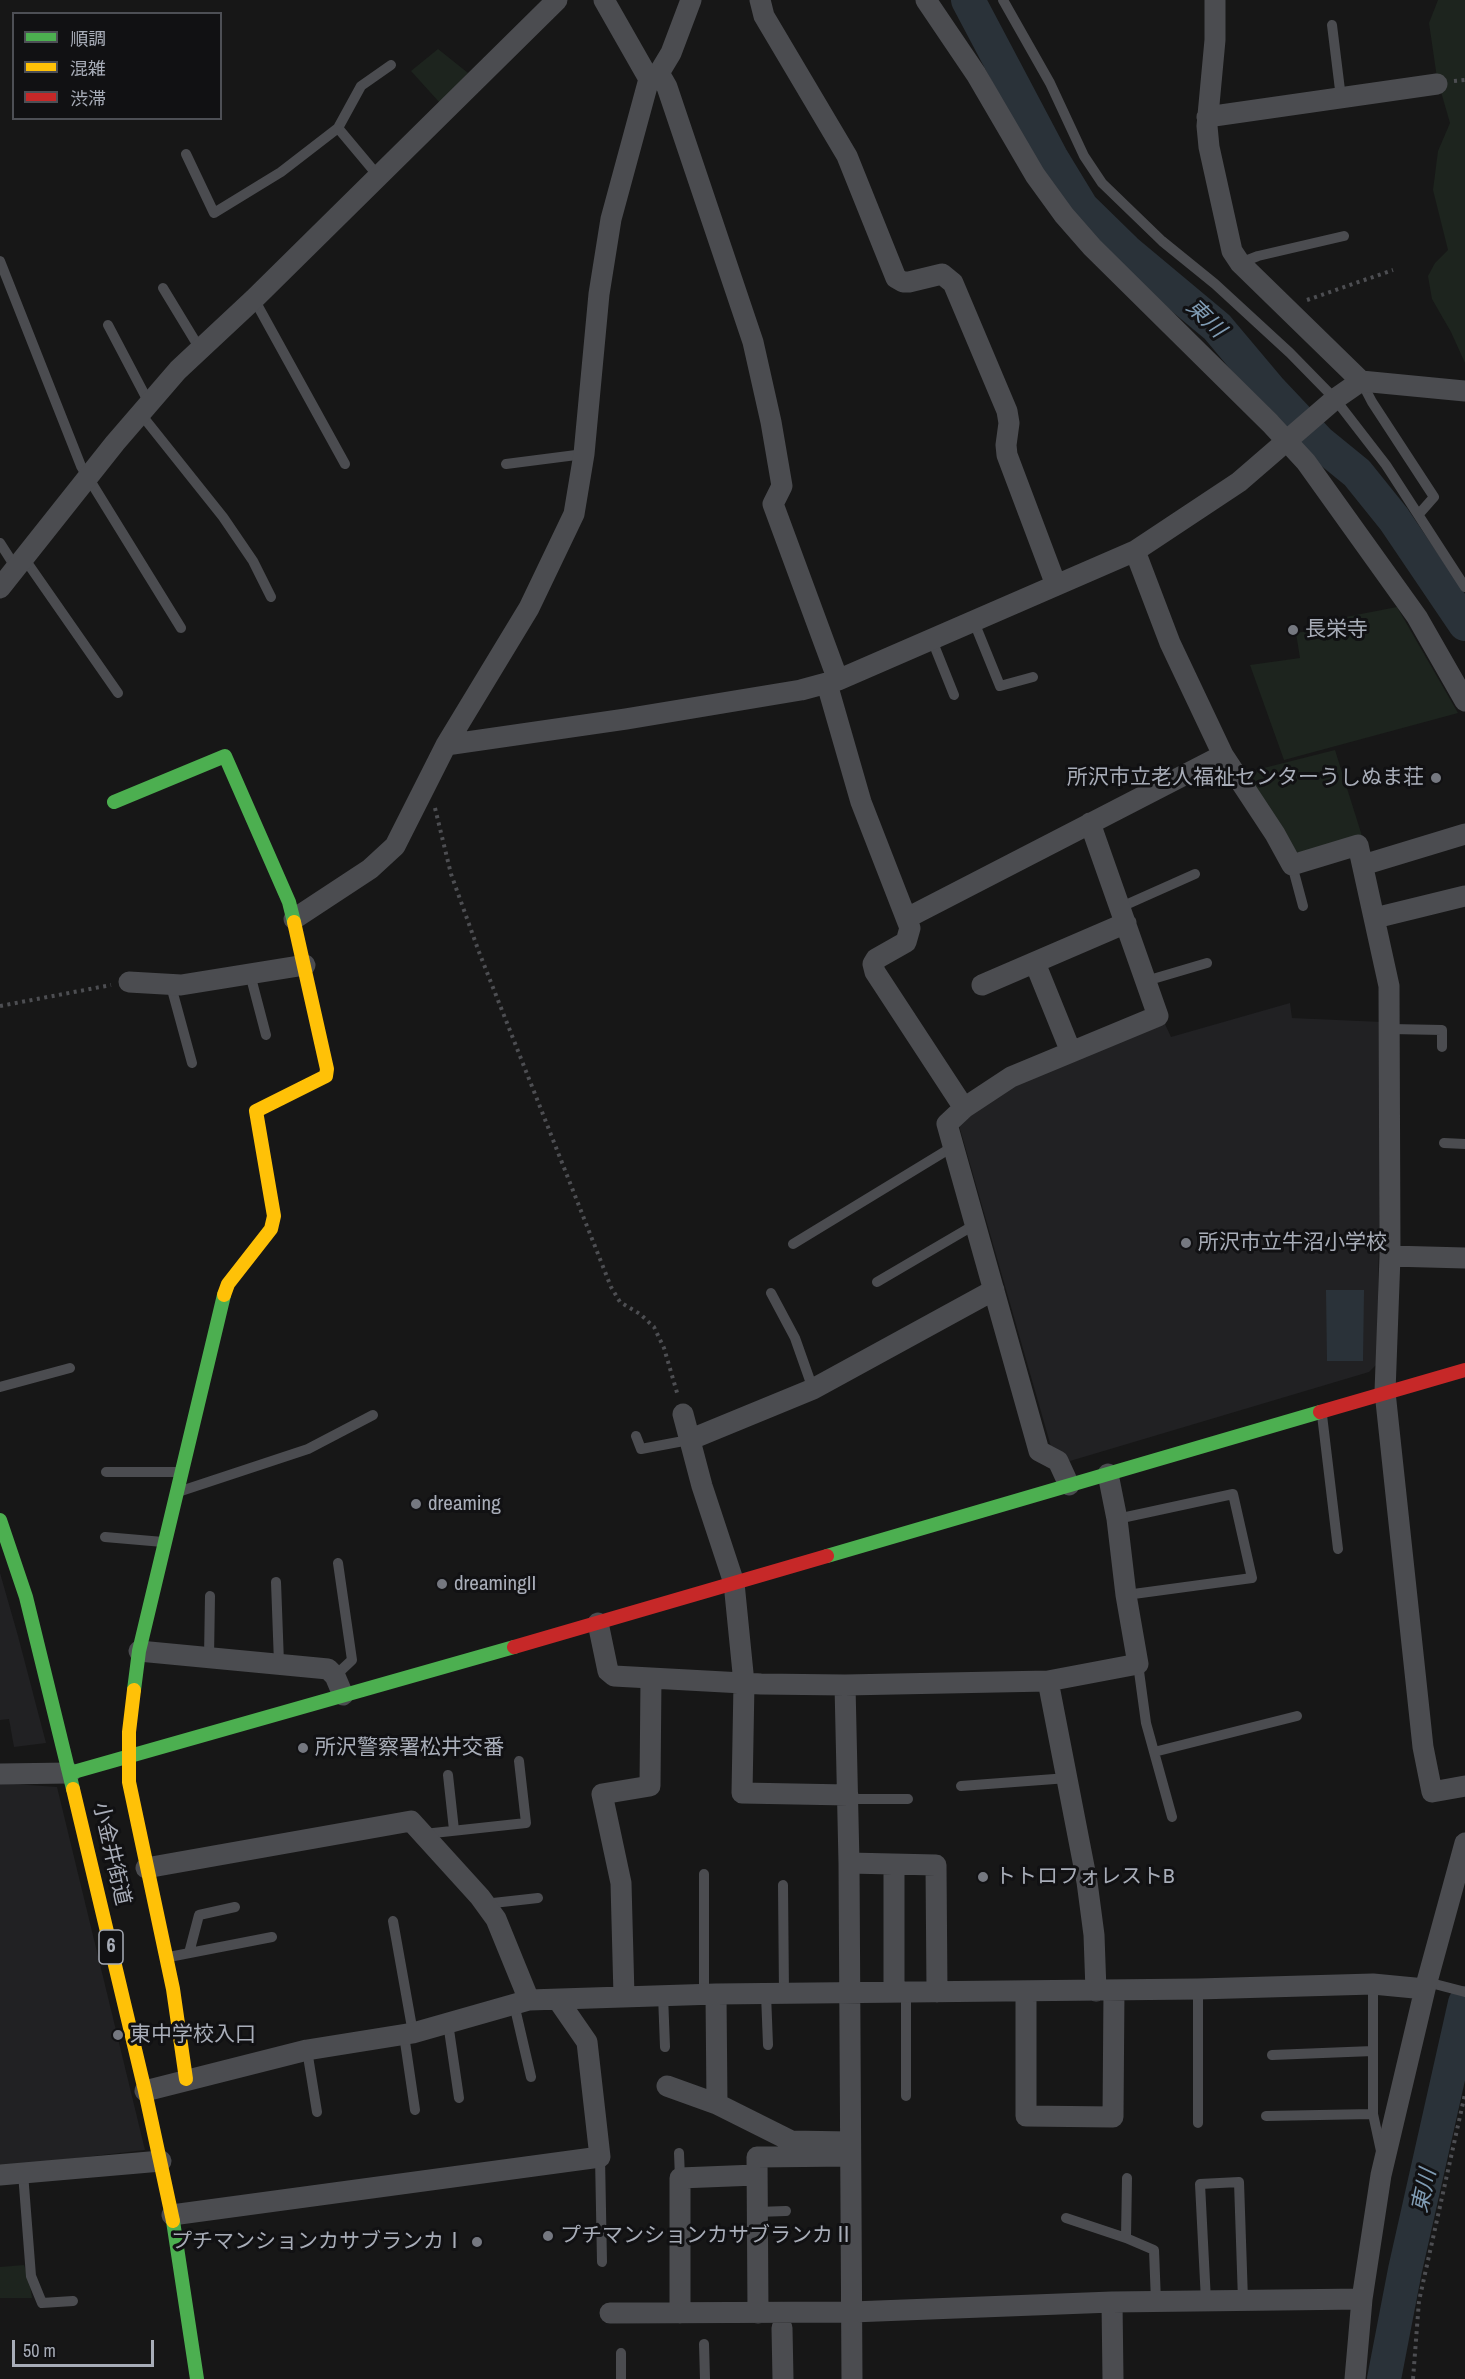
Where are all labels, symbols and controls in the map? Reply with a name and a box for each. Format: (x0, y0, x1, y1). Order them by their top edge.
legend (12, 12, 222, 120)
text: 順調 (70, 26, 106, 51)
text: 混雑 (70, 56, 106, 81)
text: 渋滞 (70, 86, 106, 111)
water label: 東川 (1180, 294, 1230, 344)
place label: 長栄寺 (1305, 617, 1368, 643)
marker: 長栄寺 (1286, 623, 1300, 637)
place label: 所沢市立老人福祉センターうしぬま荘 (1067, 765, 1424, 791)
marker: 所沢市立老人福祉センターうしぬま荘 (1429, 771, 1443, 785)
place label: 所沢市立牛沼小学校 (1198, 1230, 1387, 1256)
marker: 所沢市立牛沼小学校 (1179, 1236, 1193, 1250)
place label: dreaming (428, 1491, 501, 1517)
marker: dreaming (409, 1497, 423, 1511)
place label: dreamingII (454, 1571, 536, 1597)
marker: dreamingII (435, 1577, 449, 1591)
place label: 所沢警察署松井交番 (315, 1735, 504, 1761)
marker: 所沢警察署松井交番 (296, 1741, 310, 1755)
street label: 小金井街道 (87, 1800, 135, 1908)
place label: トトロフォレストB (995, 1864, 1174, 1890)
marker: トトロフォレストB (976, 1870, 990, 1884)
road number: 6 (99, 1930, 123, 1964)
place label: 東中学校入口 (130, 2022, 256, 2048)
marker: 東中学校入口 (111, 2028, 125, 2042)
water label: 東川 (1408, 2167, 1442, 2215)
place label: プチマンションカサブランカⅡ (560, 2223, 854, 2249)
place label: プチマンションカサブランカⅠ (171, 2229, 465, 2255)
marker: プチマンションカサブランカⅡ (541, 2229, 555, 2243)
marker: プチマンションカサブランカⅠ (470, 2235, 484, 2249)
scale bar (15, 2328, 158, 2366)
text: 50 m (23, 2338, 56, 2363)

